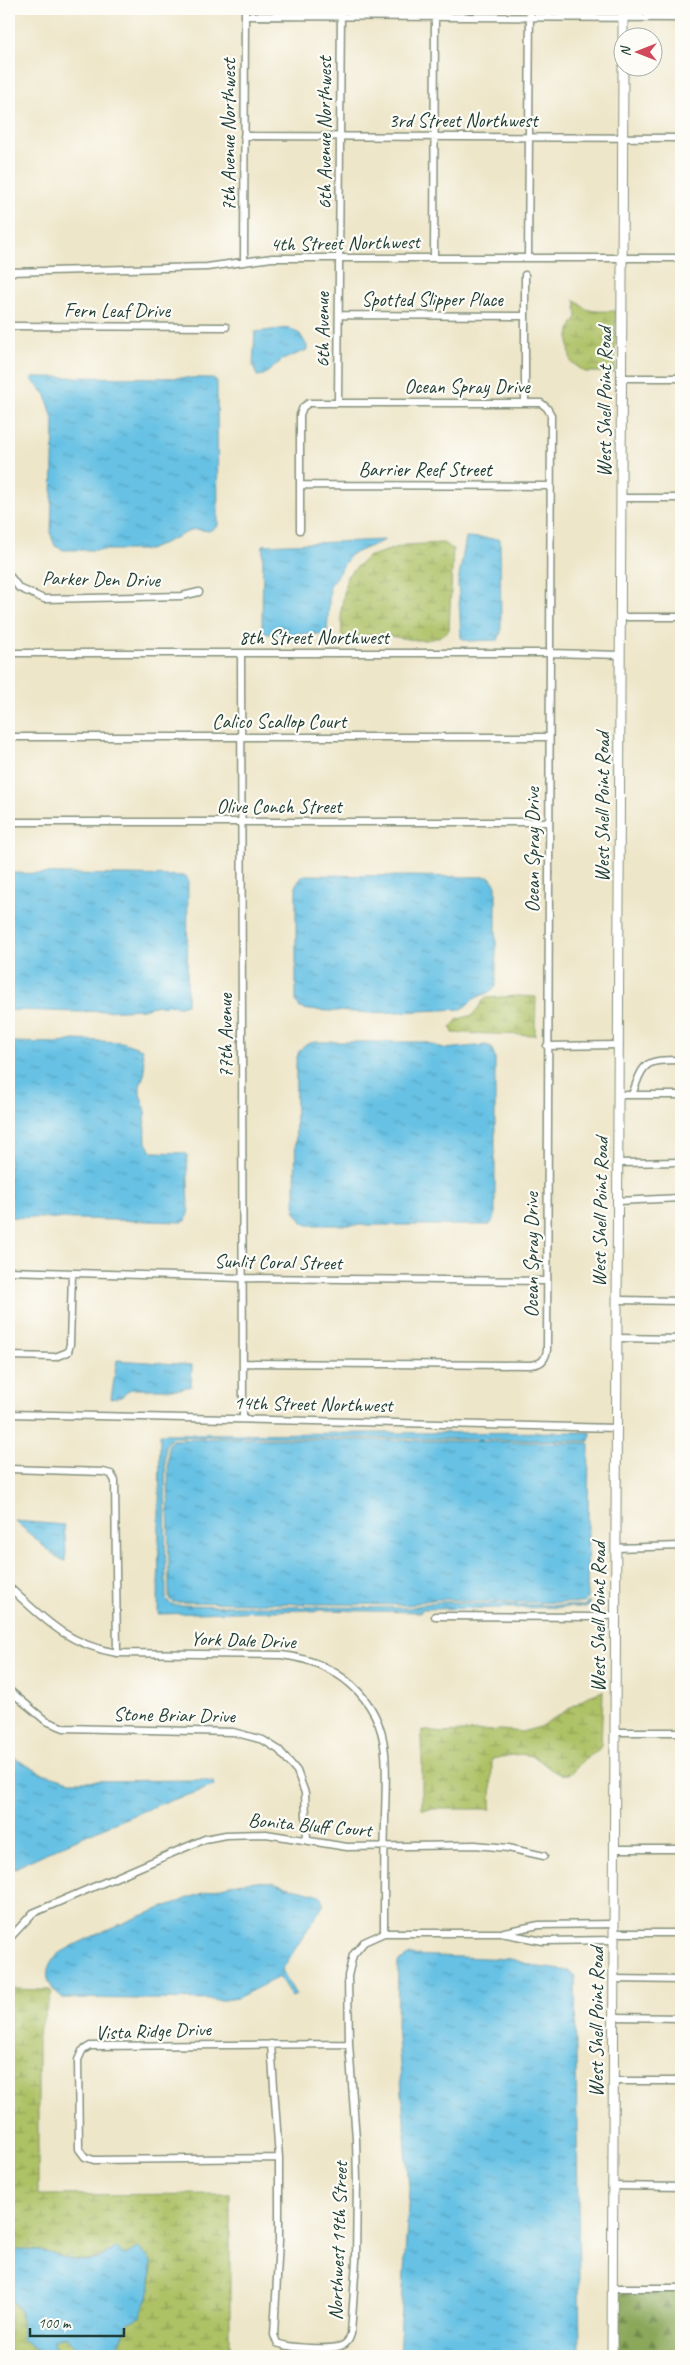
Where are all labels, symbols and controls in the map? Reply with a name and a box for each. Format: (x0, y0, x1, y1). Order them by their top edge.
north arrow (612, 28, 662, 78)
text: N (617, 45, 634, 56)
street label: 6th Avenue Northwest (312, 54, 337, 209)
street label: 7th Avenue Northwest (216, 56, 241, 211)
street label: 3rd Street Northwest (388, 108, 540, 133)
street label: 4th Street Northwest (270, 229, 422, 257)
street label: Spotted Slipper Place (361, 287, 504, 312)
street label: 6th Avenue (310, 291, 335, 368)
street label: Fern Leaf Drive (64, 298, 171, 323)
street label: West Shell Point Road (592, 324, 617, 477)
street label: Ocean Spray Drive (404, 374, 531, 399)
street label: Barrier Reef Street (358, 457, 494, 482)
street label: Parker Den Drive (42, 565, 162, 593)
street label: 8th Street Northwest (239, 625, 391, 650)
street label: Calico Scallop Court (212, 709, 348, 734)
street label: West Shell Point Road (590, 729, 615, 882)
street label: Ocean Spray Drive (520, 786, 545, 913)
street label: Olive Conch Street (216, 794, 344, 819)
street label: 77th Avenue (213, 992, 238, 1078)
street label: West Shell Point Road (586, 1134, 614, 1287)
street label: Ocean Spray Drive (519, 1191, 544, 1318)
street label: Sunlit Coral Street (214, 1248, 345, 1276)
street label: 14th Street Northwest (233, 1390, 395, 1418)
street label: West Shell Point Road (586, 1539, 611, 1692)
street label: York Dale Drive (190, 1626, 298, 1654)
street label: Stone Briar Drive (113, 1701, 237, 1729)
street label: Bonita Bluff Court (247, 1807, 375, 1843)
street label: West Shell Point Road (584, 1944, 609, 2097)
street label: Vista Ridge Drive (95, 2016, 213, 2046)
street label: Northwest 19th Street (323, 2159, 353, 2321)
scale bar (30, 2305, 124, 2337)
text: 100 m (38, 2314, 72, 2333)

